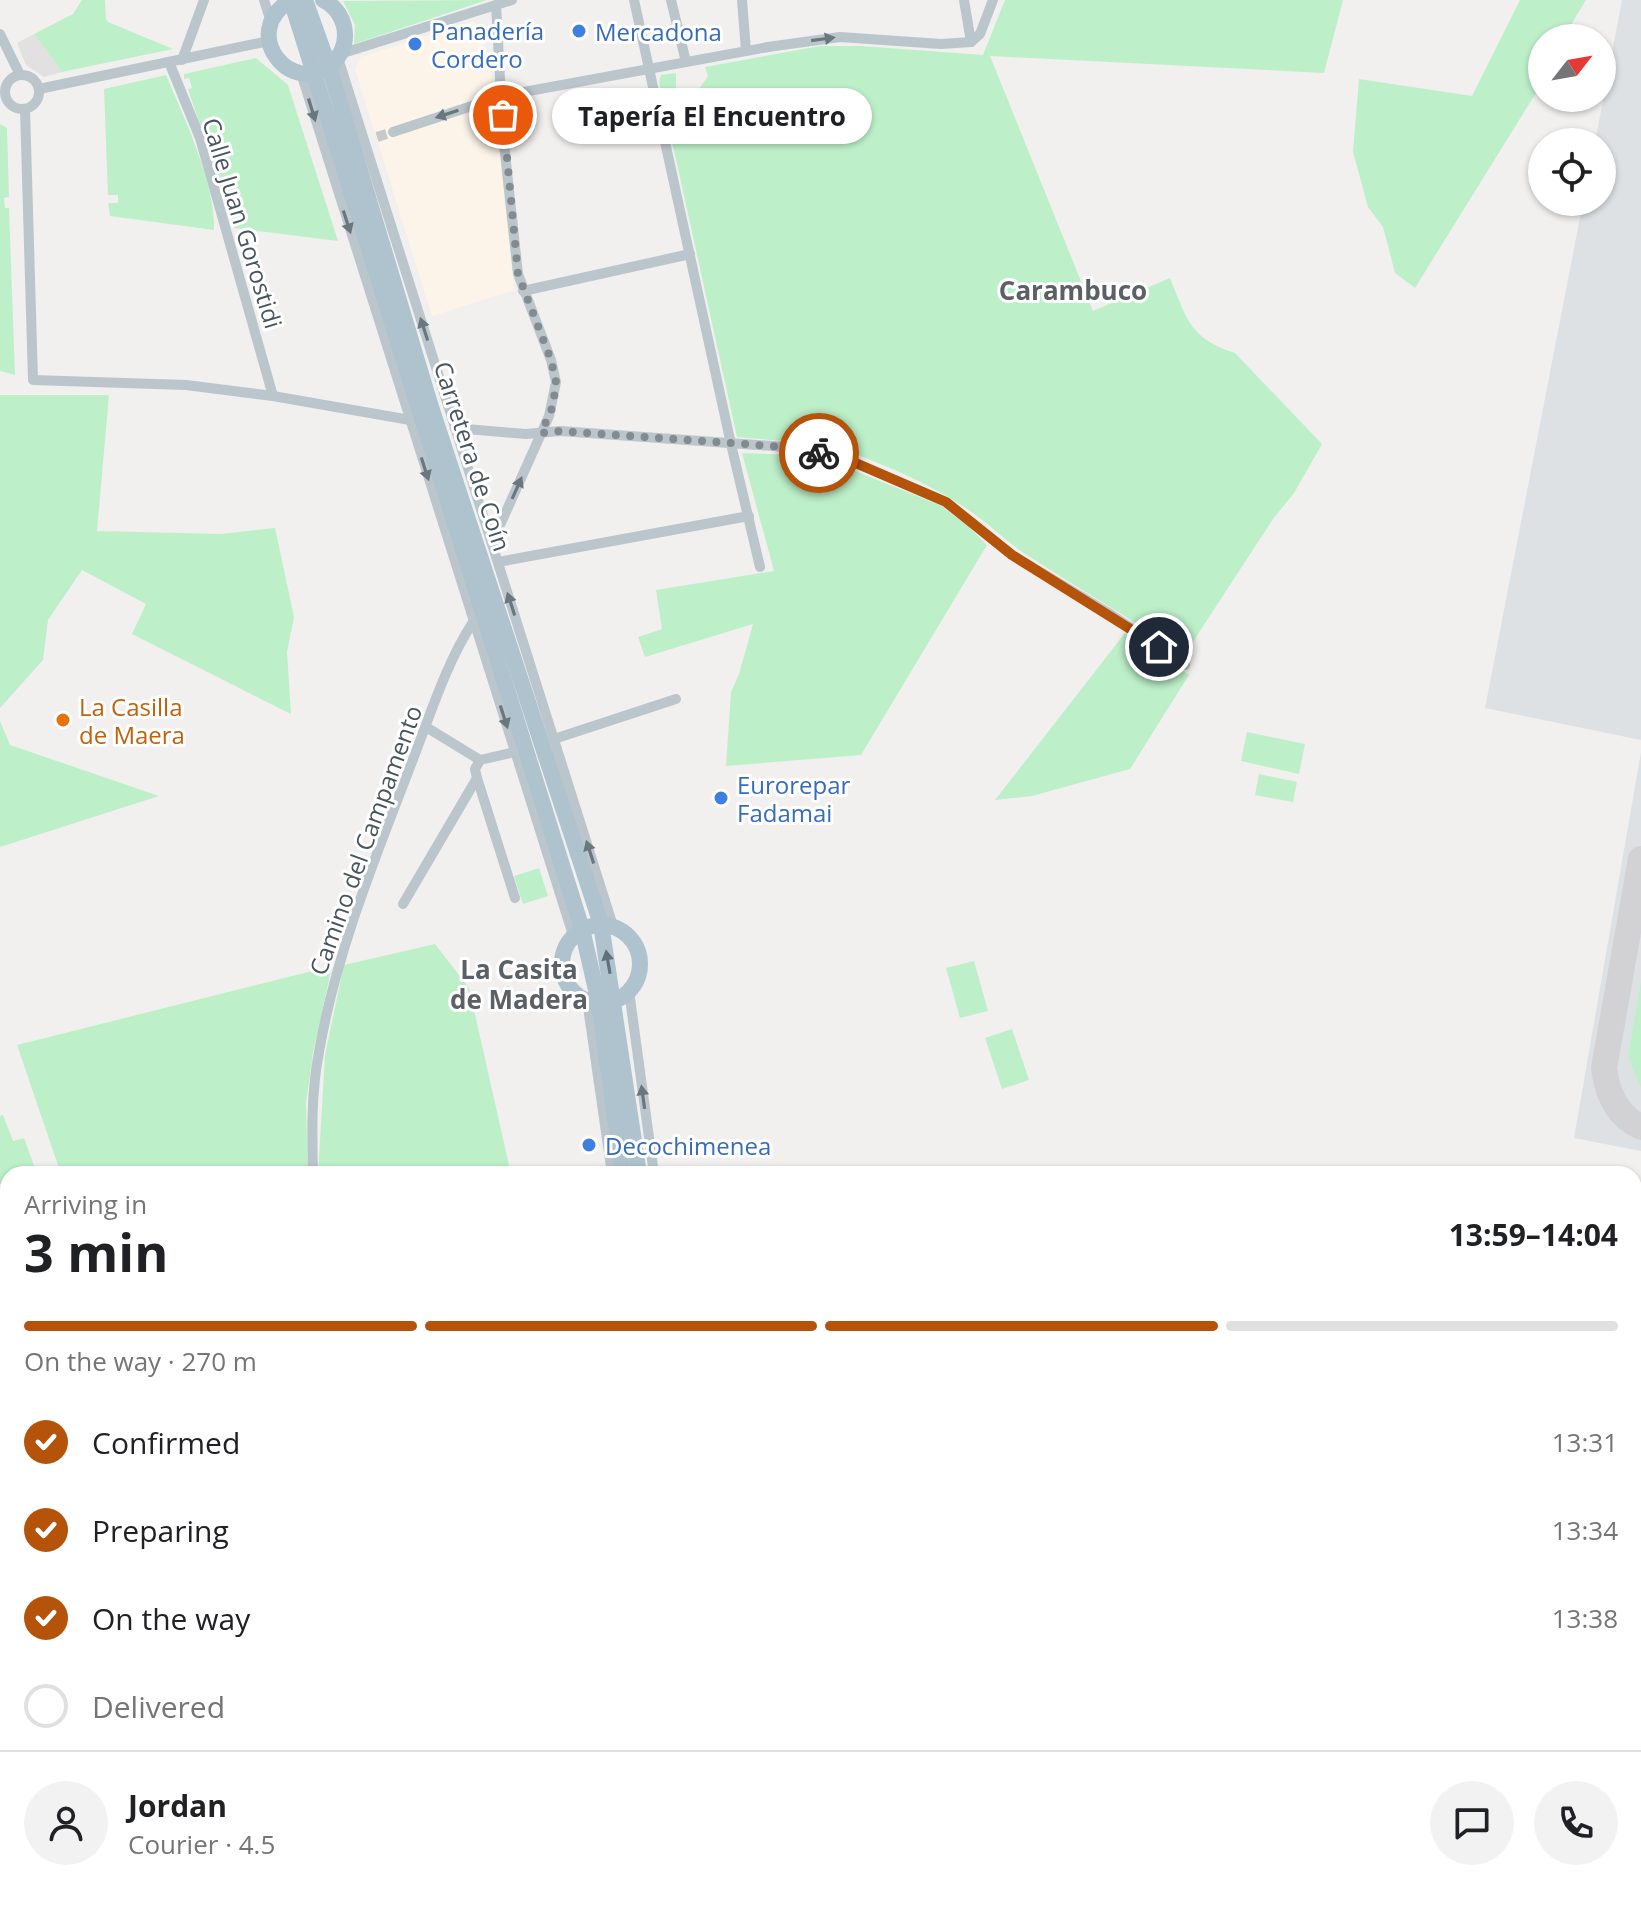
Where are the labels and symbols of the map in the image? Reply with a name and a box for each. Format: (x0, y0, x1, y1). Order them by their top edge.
place label: Panadería Cordero (431, 14, 544, 75)
place label: Mercadona (595, 15, 722, 48)
marker: Mercadona (570, 22, 588, 40)
north arrow (1528, 24, 1616, 112)
one-way arrow (811, 32, 836, 45)
marker: Panadería Cordero (406, 35, 424, 53)
pin (469, 81, 537, 149)
callout: Tapería El Encuentro (551, 87, 871, 143)
one-way arrow (306, 99, 319, 123)
one-way arrow (435, 108, 459, 121)
street label: Calle Juan Gorostidi (195, 114, 291, 332)
one-way arrow (341, 210, 353, 234)
district label: Carambuco (999, 272, 1147, 308)
one-way arrow (417, 317, 430, 341)
street label: Carretera de Coín (427, 357, 519, 555)
courier (779, 413, 859, 493)
one-way arrow (419, 458, 432, 482)
one-way arrow (510, 476, 523, 500)
one-way arrow (504, 592, 517, 616)
pin (1125, 613, 1193, 681)
place label: La Casilla de Maera (79, 690, 185, 751)
street label: Camino del Campamento (301, 701, 429, 979)
one-way arrow (498, 706, 511, 730)
marker: La Casilla de Maera (54, 711, 72, 729)
place label: Eurorepar Fadamai (737, 768, 851, 829)
marker: Eurorepar Fadamai (712, 789, 730, 807)
one-way arrow (583, 839, 595, 863)
one-way arrow (601, 950, 613, 975)
district label: La Casita de Madera (450, 951, 588, 1017)
one-way arrow (636, 1084, 649, 1109)
place label: Decochimenea (605, 1129, 771, 1162)
marker: Decochimenea (580, 1136, 598, 1154)

